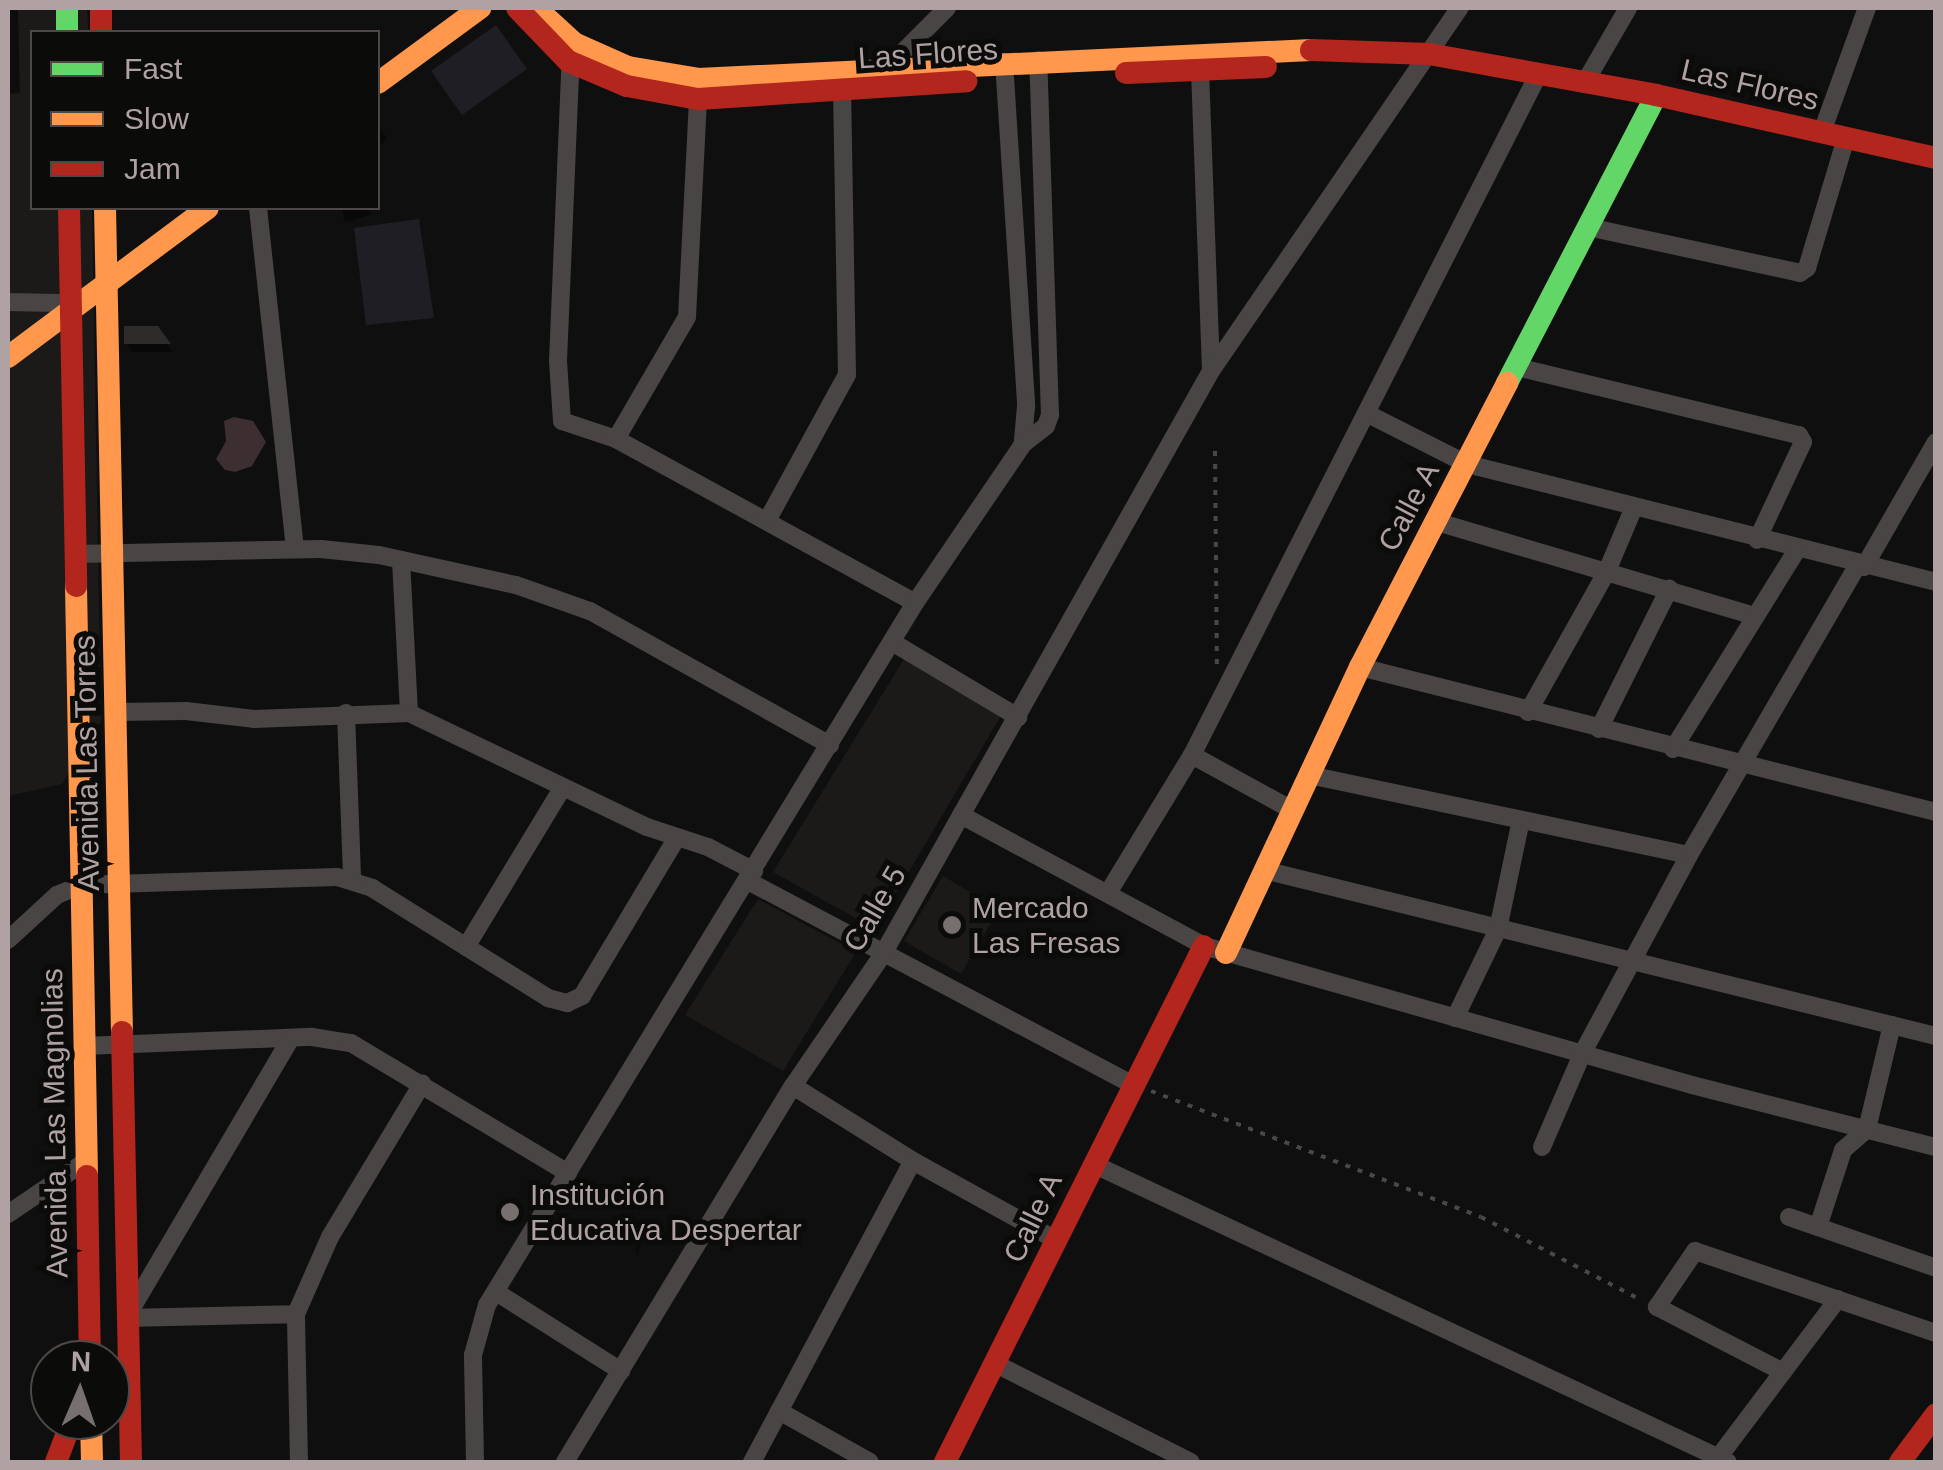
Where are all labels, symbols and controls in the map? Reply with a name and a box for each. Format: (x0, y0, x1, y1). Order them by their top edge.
legend (30, 30, 380, 210)
street label: Las Flores (857, 31, 999, 77)
text: Fast (124, 52, 182, 85)
street label: Las Flores (1678, 52, 1822, 118)
text: Slow (124, 102, 189, 135)
text: Jam (124, 152, 181, 185)
street label: Calle A (1370, 456, 1448, 558)
street label: Avenida Las Torres (67, 635, 107, 891)
street label: Calle 5 (836, 860, 914, 958)
place label: Mercado Las Fresas (972, 890, 1120, 960)
marker: Mercado Las Fresas (941, 914, 963, 936)
street label: Avenida Las Magnolias (34, 968, 76, 1278)
street label: Calle A (996, 1167, 1070, 1269)
place label: Institución Educativa Despertar (530, 1177, 802, 1248)
marker: Institución Educativa Despertar (499, 1201, 521, 1223)
north arrow (30, 1340, 130, 1440)
text: N (70, 1346, 92, 1377)

